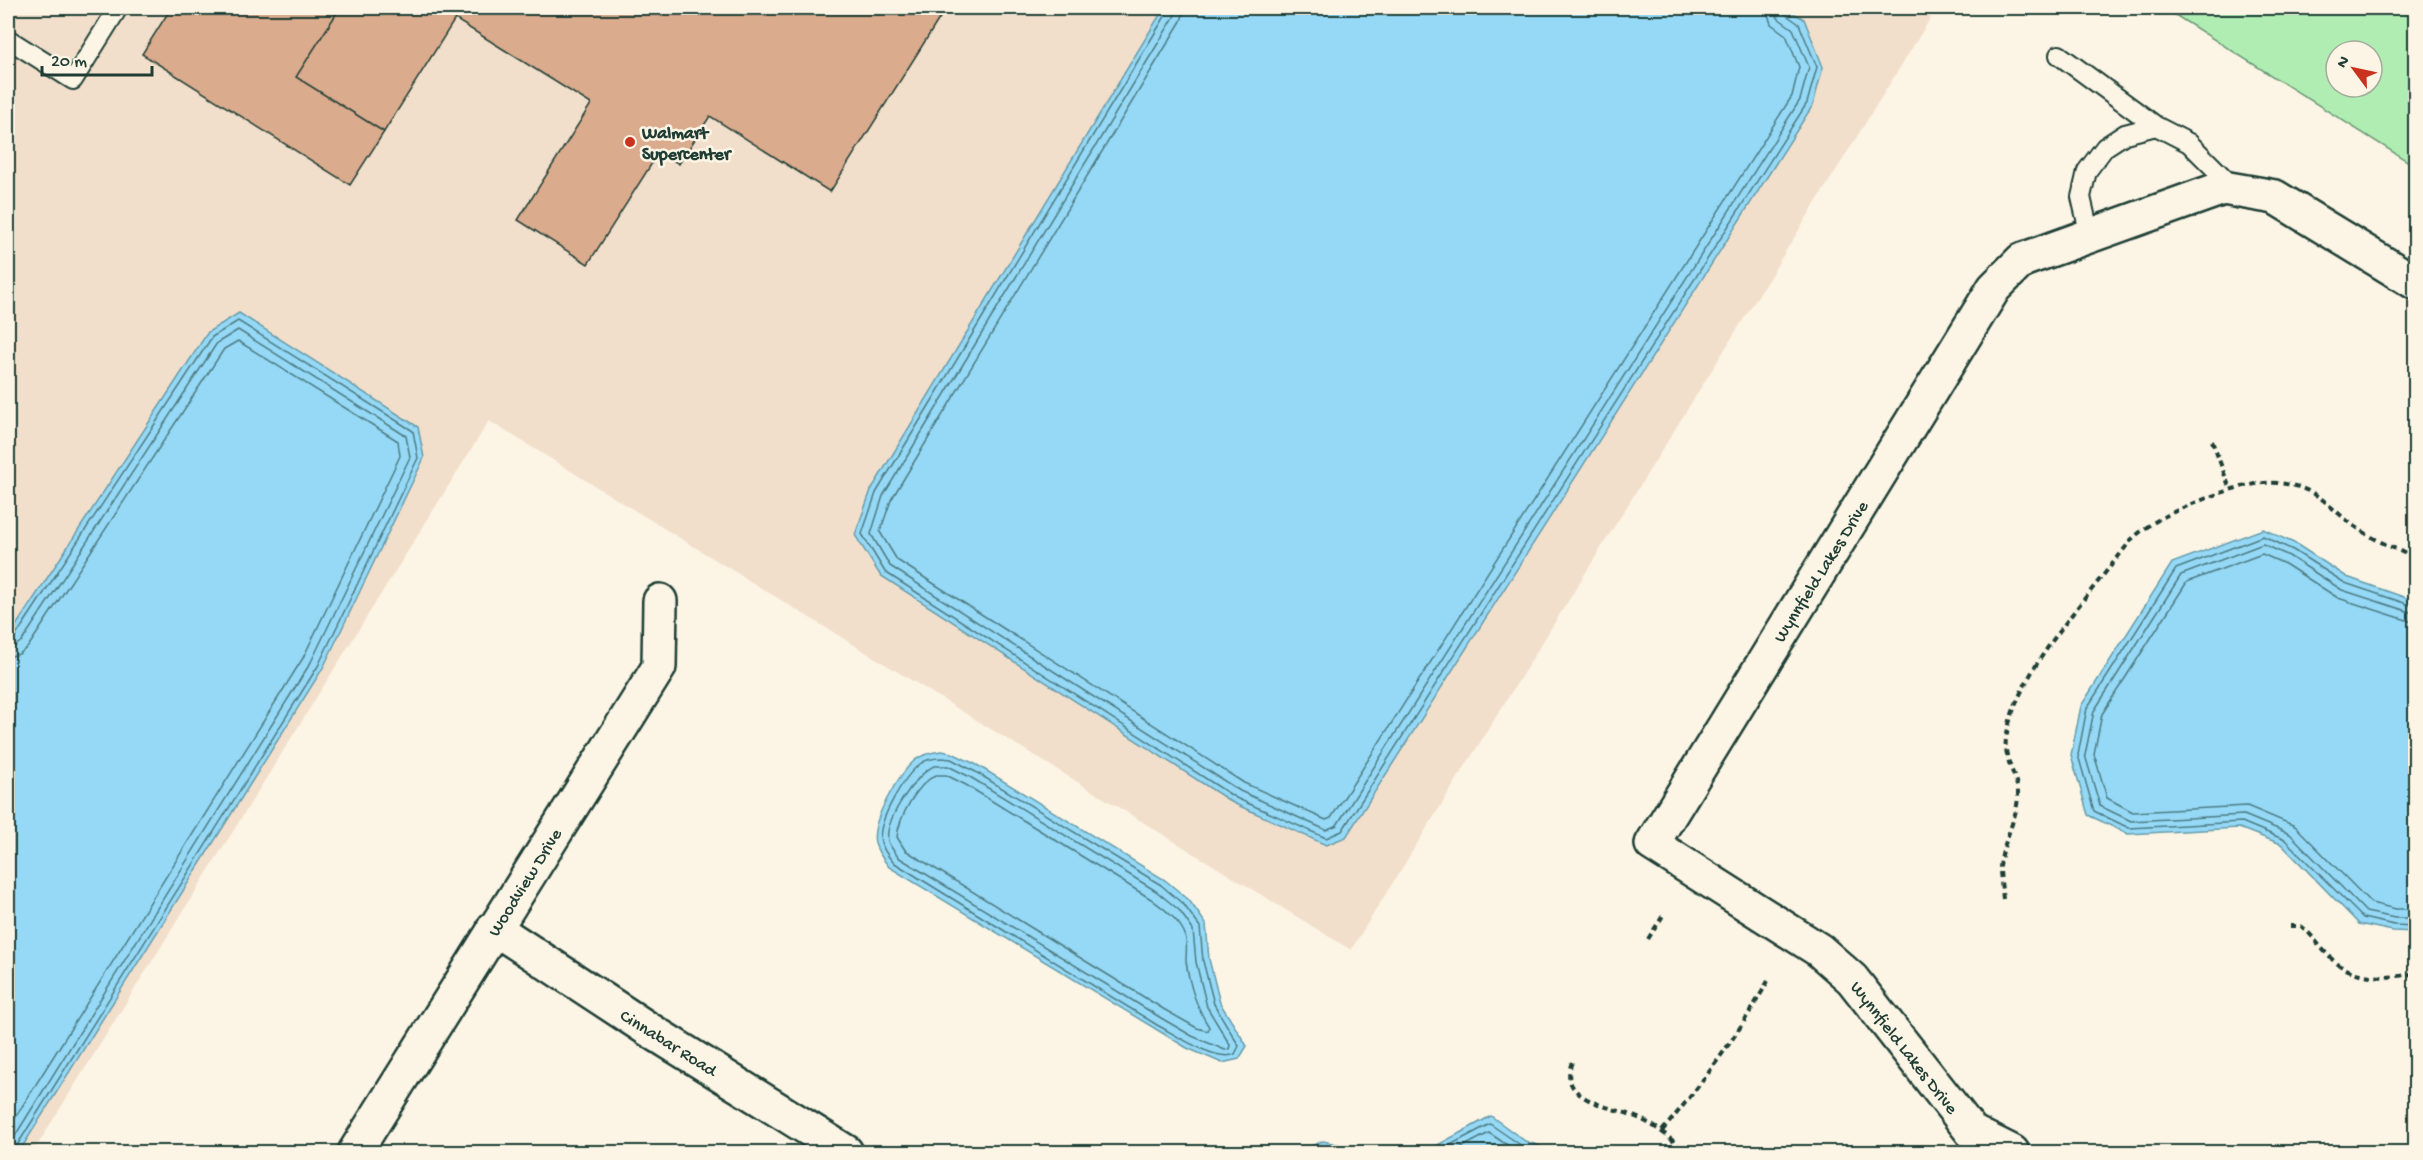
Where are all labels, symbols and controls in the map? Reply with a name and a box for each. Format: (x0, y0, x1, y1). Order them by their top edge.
scale bar (42, 39, 152, 77)
north arrow (2324, 39, 2384, 99)
text: 20 m (51, 52, 87, 73)
text: N (2334, 53, 2355, 72)
place label: Walmart Supercenter (641, 124, 733, 166)
marker: Walmart Supercenter (623, 135, 637, 149)
street label: Wynnfield Lakes Drive (1770, 497, 1875, 647)
street label: Woodview Drive (485, 825, 568, 941)
street label: Wynnfield Lakes Drive (1845, 978, 1962, 1120)
street label: Cinnabar Road (615, 1006, 721, 1083)

